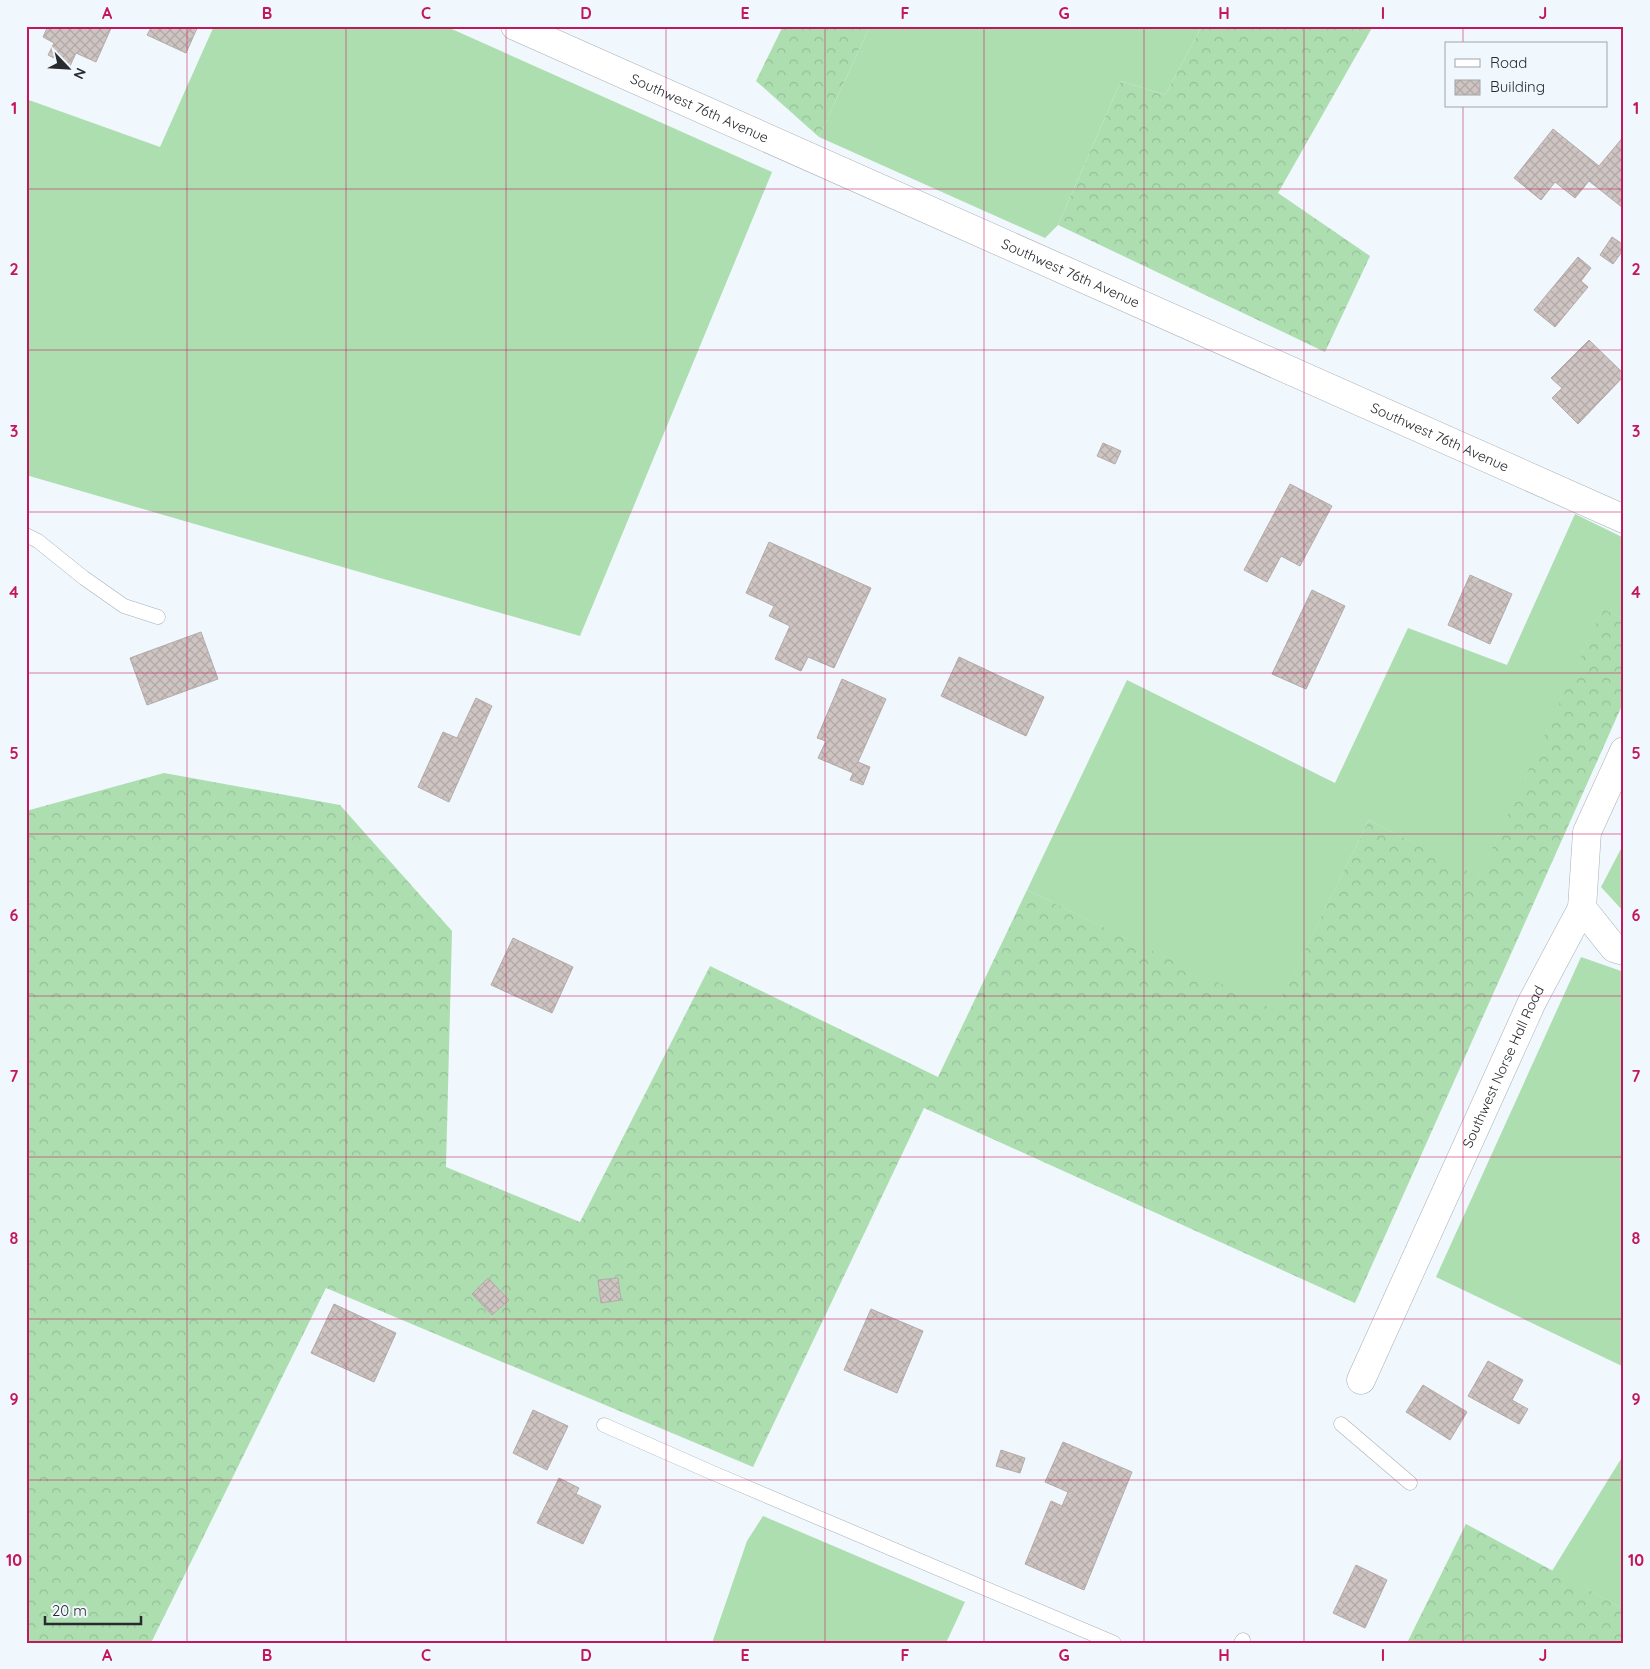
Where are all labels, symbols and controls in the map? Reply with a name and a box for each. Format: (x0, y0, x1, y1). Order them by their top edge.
text: A (102, 3, 113, 23)
text: B (262, 3, 272, 23)
text: C (421, 3, 431, 23)
text: D (580, 3, 592, 23)
text: E (740, 3, 750, 23)
text: F (901, 3, 910, 23)
text: G (1058, 3, 1070, 23)
text: H (1218, 3, 1230, 23)
text: I (1381, 3, 1385, 23)
text: J (1539, 3, 1547, 23)
north arrow (42, 42, 92, 92)
legend (1445, 42, 1608, 108)
text: Road (1490, 53, 1527, 72)
text: N (69, 65, 90, 82)
street label: Southwest 76th Avenue (628, 69, 772, 147)
text: Building (1490, 77, 1545, 96)
text: 1 (11, 98, 17, 118)
text: 1 (1633, 98, 1639, 118)
street label: Southwest 76th Avenue (999, 234, 1143, 312)
text: 2 (9, 259, 19, 279)
text: 2 (1631, 259, 1641, 279)
street label: Southwest 76th Avenue (1368, 399, 1512, 476)
text: 3 (10, 421, 18, 441)
text: 3 (1632, 421, 1640, 441)
text: 4 (9, 582, 19, 602)
text: 4 (1631, 582, 1641, 602)
text: 5 (9, 743, 19, 763)
text: 5 (1631, 743, 1641, 763)
text: 6 (10, 905, 19, 925)
text: 6 (1632, 905, 1641, 925)
street label: Southwest Norse Hall Road (1458, 982, 1548, 1151)
text: 7 (10, 1066, 19, 1086)
text: 7 (1632, 1066, 1641, 1086)
text: 8 (10, 1228, 19, 1248)
text: 8 (1632, 1228, 1641, 1248)
text: 9 (9, 1389, 19, 1409)
text: 9 (1631, 1389, 1641, 1409)
text: 10 (6, 1550, 22, 1570)
text: 10 (1628, 1550, 1644, 1570)
scale bar (45, 1594, 141, 1626)
text: 20 m (52, 1601, 87, 1620)
text: A (102, 1645, 113, 1665)
text: B (262, 1645, 272, 1665)
text: C (421, 1645, 431, 1665)
text: D (580, 1645, 592, 1665)
text: E (740, 1645, 750, 1665)
text: F (901, 1645, 910, 1665)
text: G (1058, 1645, 1070, 1665)
text: H (1218, 1645, 1230, 1665)
text: I (1381, 1645, 1385, 1665)
text: J (1539, 1645, 1547, 1665)

